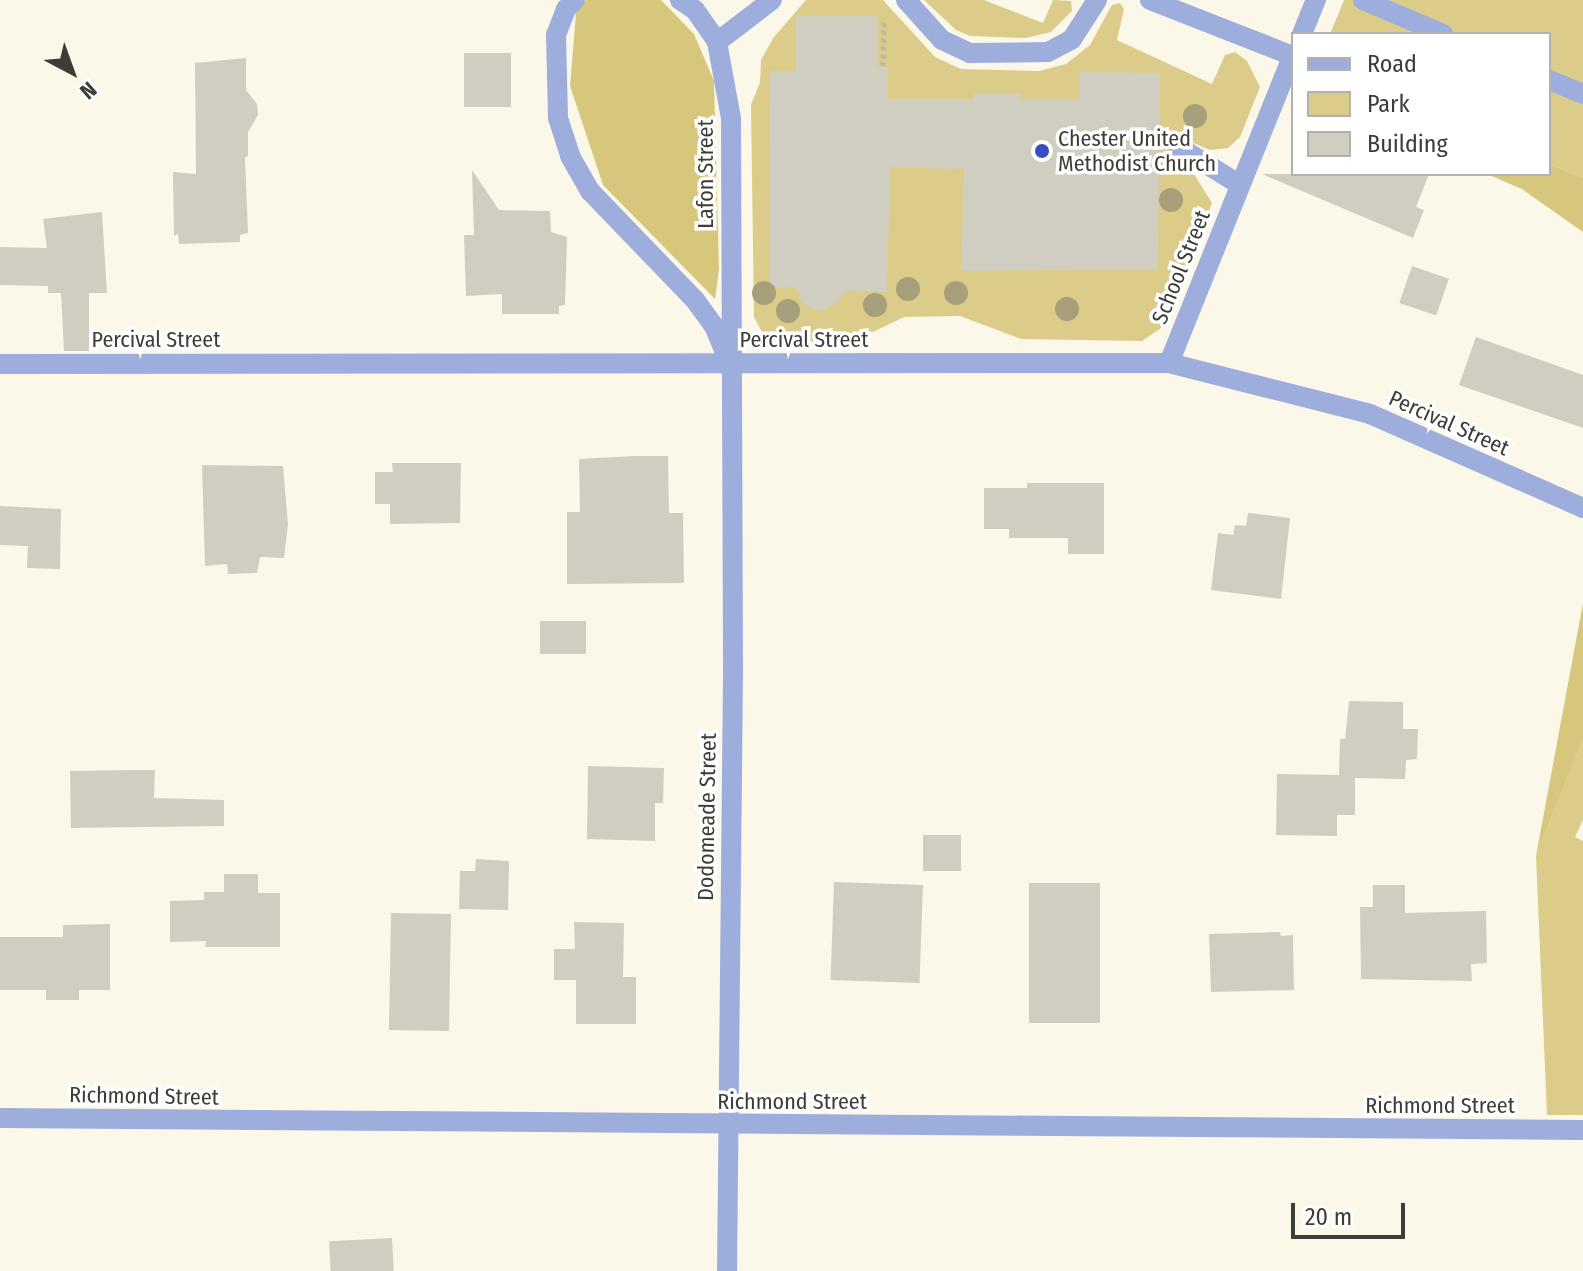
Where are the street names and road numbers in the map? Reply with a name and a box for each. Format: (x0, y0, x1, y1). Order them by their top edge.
street label: Lafon Street (693, 119, 719, 229)
street label: School Street (1146, 206, 1216, 328)
street label: Percival Street (92, 327, 220, 353)
street label: Percival Street (740, 327, 868, 353)
street label: Percival Street (1385, 385, 1513, 461)
street label: Dodomeade Street (692, 733, 722, 901)
street label: Richmond Street (69, 1081, 219, 1111)
street label: Richmond Street (717, 1089, 867, 1115)
street label: Richmond Street (1365, 1093, 1515, 1119)

